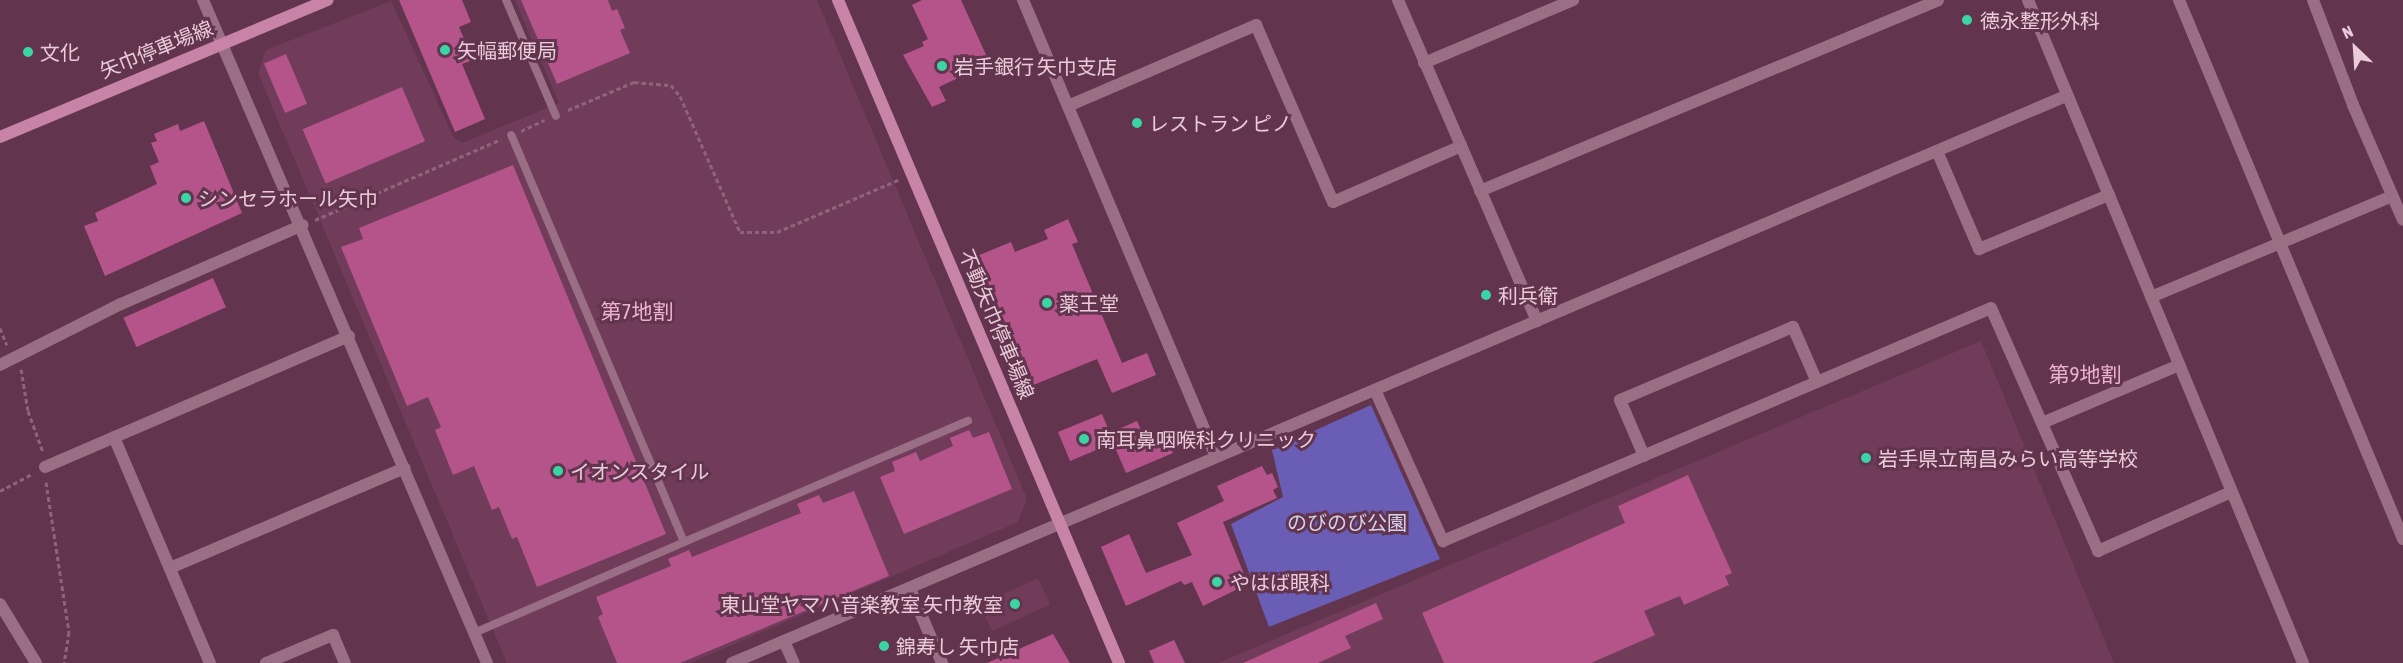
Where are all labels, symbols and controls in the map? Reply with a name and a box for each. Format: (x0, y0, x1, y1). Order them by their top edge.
place label: 徳永整形外科 (1980, 8, 2100, 32)
marker: 徳永整形外科 (1958, 11, 1976, 29)
street label: 矢巾停車場線 (96, 15, 216, 83)
north arrow (2325, 18, 2385, 78)
text: N (2339, 22, 2355, 42)
place label: 矢幅郵便局 (457, 38, 557, 62)
place label: 文化 (40, 40, 80, 64)
marker: 矢幅郵便局 (438, 43, 452, 57)
marker: 文化 (21, 45, 35, 59)
place label: 岩手銀行 矢巾支店 (954, 54, 1117, 78)
marker: 岩手銀行 矢巾支店 (935, 59, 949, 73)
place label: レストラン ピノ (1149, 111, 1292, 135)
marker: レストラン ピノ (1130, 116, 1144, 130)
place label: シンセラホール矢巾 (198, 186, 378, 210)
marker: シンセラホール矢巾 (179, 191, 193, 205)
street label: 不動矢巾停車場線 (955, 246, 1039, 402)
place label: 利兵衛 (1498, 283, 1558, 307)
marker: 利兵衛 (1479, 288, 1493, 302)
place label: 薬王堂 (1059, 291, 1119, 315)
marker: 薬王堂 (1040, 296, 1054, 310)
district label: 第7地割 (601, 298, 673, 324)
district label: 第9地割 (2049, 361, 2121, 387)
place label: 南耳鼻咽喉科クリニック (1096, 427, 1316, 451)
marker: 南耳鼻咽喉科クリニック (1077, 432, 1091, 446)
place label: 岩手県立南昌みらい高等学校 (1878, 446, 2138, 470)
marker: 岩手県立南昌みらい高等学校 (1859, 451, 1873, 465)
place label: イオンスタイル (570, 459, 710, 483)
marker: イオンスタイル (551, 464, 565, 478)
park label: のびのび公園 (1287, 510, 1407, 534)
place label: やはば眼科 (1230, 570, 1330, 594)
marker: やはば眼科 (1208, 573, 1226, 591)
place label: 東山堂ヤマハ音楽教室 矢巾教室 (720, 592, 1003, 616)
marker: 東山堂ヤマハ音楽教室 矢巾教室 (1008, 597, 1022, 611)
place label: 錦寿し 矢巾店 (896, 634, 1019, 658)
marker: 錦寿し 矢巾店 (877, 639, 891, 653)

